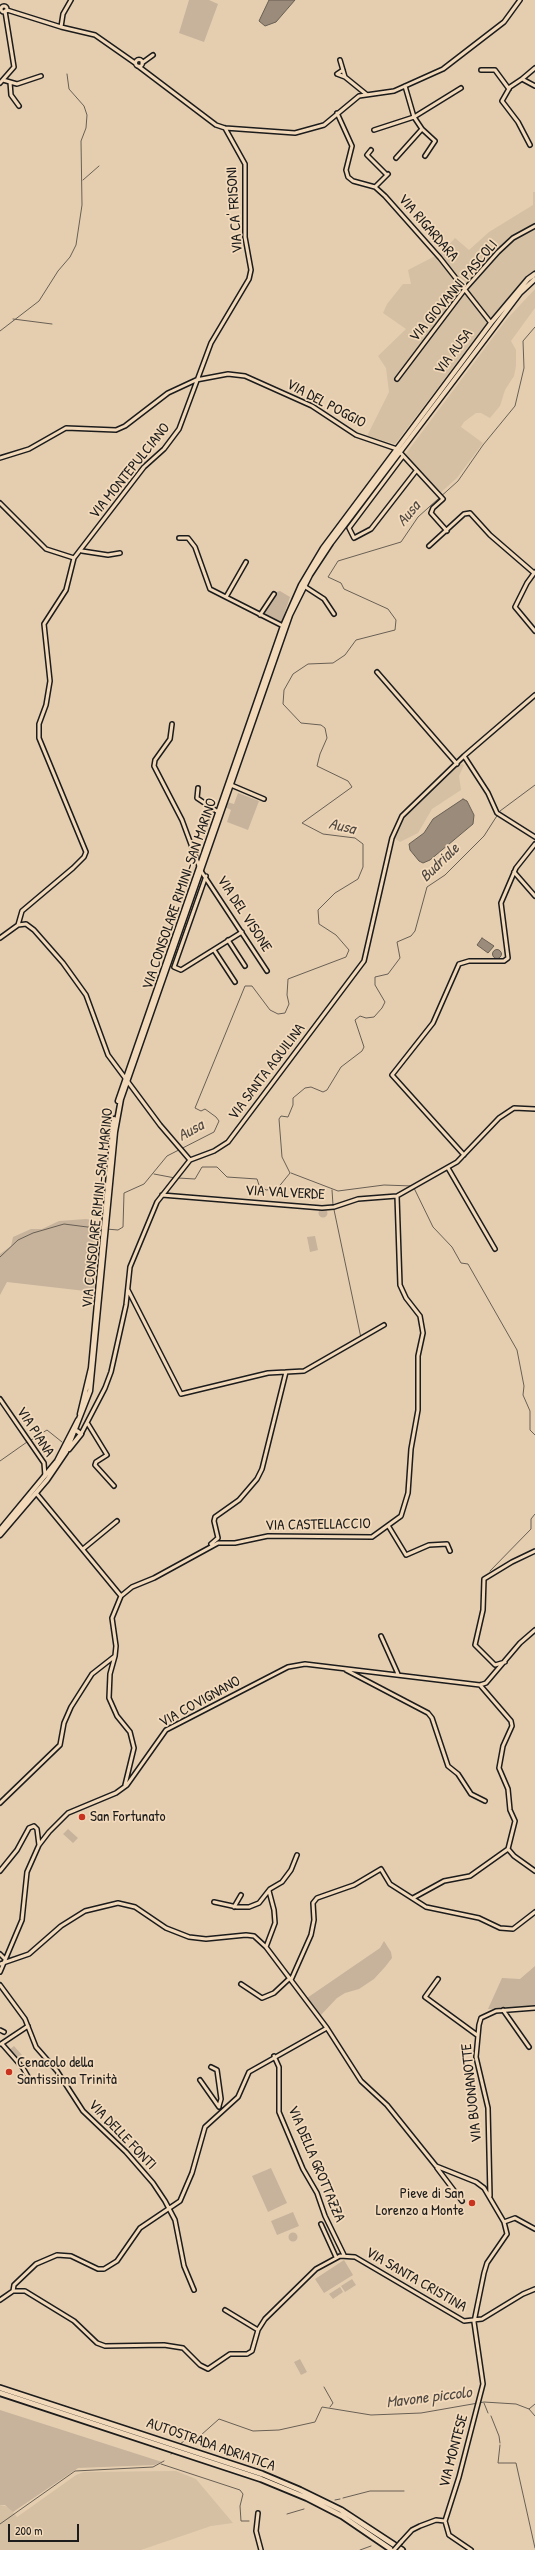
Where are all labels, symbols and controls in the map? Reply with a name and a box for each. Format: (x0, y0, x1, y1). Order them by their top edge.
street label: VIA CA' FRISONI (223, 166, 247, 254)
street label: VIA RIGARDARA (394, 191, 462, 265)
street label: VIA GIOVANNI PASCOLI (406, 236, 502, 346)
street label: VIA AUSA (431, 326, 477, 378)
street label: VIA DEL POGGIO (283, 376, 369, 432)
street label: VIA MONTEPULCIANO (86, 419, 174, 523)
water label: Ausa (393, 498, 425, 530)
street label: VIA CONSOLARE RIMINI-SAN MARINO (139, 796, 221, 992)
water label: Ausa (327, 815, 357, 839)
water label: Budriale (416, 840, 464, 886)
street label: VIA DEL VISONE (213, 872, 275, 956)
street label: VIA SANTA AQUILINA (225, 1020, 309, 1124)
street label: VIA CONSOLARE RIMINI-SAN MARINO (79, 1107, 117, 1309)
water label: Ausa (175, 1116, 207, 1146)
street label: VIA VALVERDE (245, 1182, 325, 1204)
street label: VIA PIANA (12, 1404, 58, 1460)
street label: VIA CASTELLACCIO (265, 1515, 371, 1535)
street label: VIA COVIGNANO (156, 1672, 244, 1732)
place label: San Fortunato (90, 1808, 165, 1826)
marker: San Fortunato (77, 1812, 87, 1822)
street label: VIA BUONANOTTE (458, 2043, 486, 2143)
place label: Cenacolo della Santissima Trinità (17, 2054, 117, 2089)
marker: Cenacolo della Santissima Trinità (4, 2067, 14, 2077)
street label: VIA DELLE FONTI (84, 2096, 160, 2174)
street label: VIA DELLA GROTTAZZA (283, 2103, 349, 2225)
place label: Pieve di San Lorenzo a Monte (376, 2185, 464, 2220)
marker: Pieve di San Lorenzo a Monte (467, 2198, 477, 2208)
street label: VIA SANTA CRISTINA (362, 2244, 470, 2316)
water label: Mavone piccolo (385, 2383, 473, 2413)
street label: VIA MONTESE (436, 2412, 472, 2490)
street label: AUTOSTRADA ADRIATICA (144, 2415, 278, 2475)
scale bar (10, 2516, 81, 2542)
text: 200 m (15, 2522, 42, 2539)

